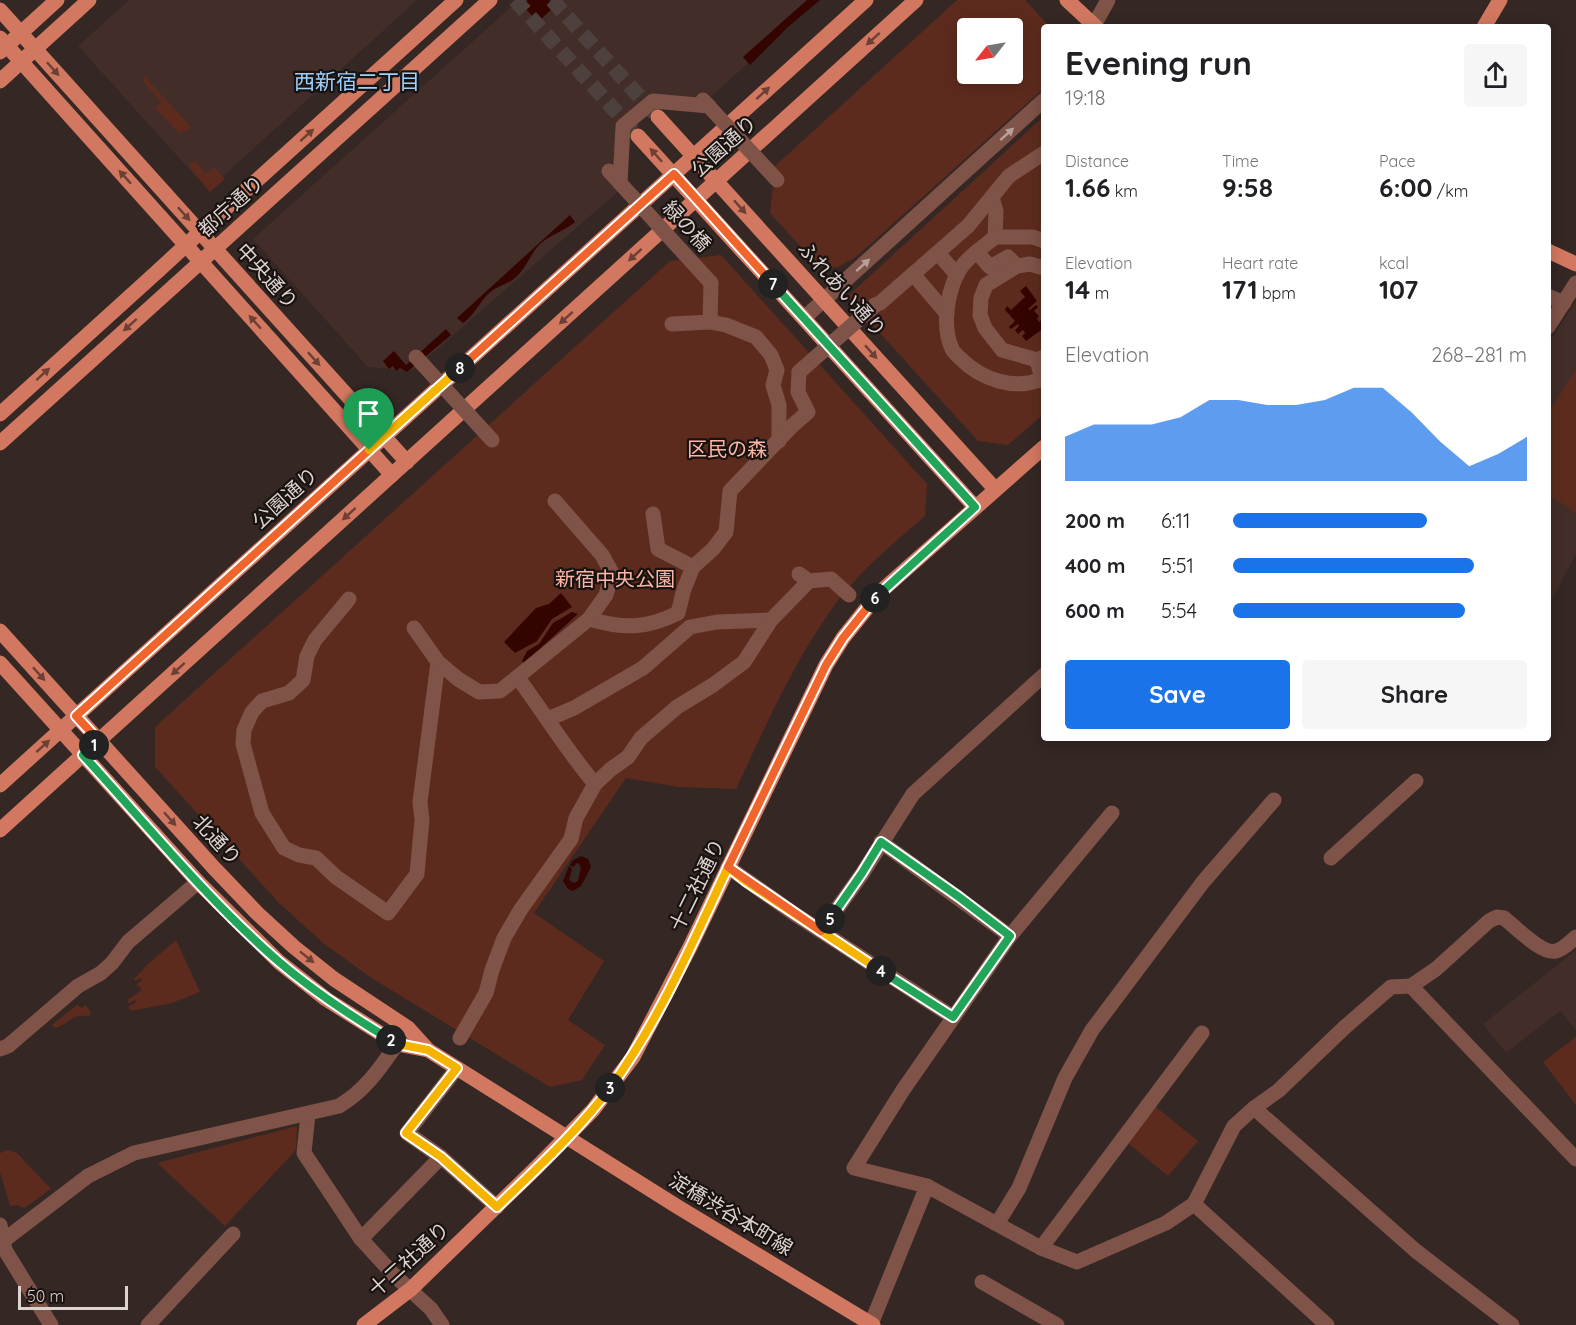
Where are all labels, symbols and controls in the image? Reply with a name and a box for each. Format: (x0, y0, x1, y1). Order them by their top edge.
north arrow (957, 18, 1023, 84)
map controls (957, 18, 1023, 84)
one-way arrow (866, 32, 881, 45)
text: Evening run (1065, 42, 1252, 83)
button: share (1464, 44, 1527, 107)
one-way arrow (46, 62, 60, 77)
district label: 西新宿二丁目 (294, 68, 420, 94)
text: 19:18 (1065, 85, 1106, 110)
one-way arrow (756, 86, 771, 100)
street label: 公園通り (686, 110, 762, 182)
one-way arrow (999, 128, 1014, 141)
one-way arrow (299, 129, 314, 142)
one-way arrow (650, 148, 663, 163)
text: Distance (1065, 151, 1129, 171)
text: Time (1222, 151, 1259, 171)
text: Pace (1379, 151, 1415, 171)
one-way arrow (119, 170, 132, 185)
street label: 都庁通り (193, 170, 269, 242)
text: 1.66 (1065, 171, 1110, 204)
text: 9:58 (1222, 171, 1273, 204)
text: 6:00 (1379, 171, 1432, 204)
text: km (1110, 181, 1138, 201)
text: /km (1432, 181, 1468, 201)
street label: 緑の橋 (658, 195, 717, 256)
one-way arrow (732, 200, 746, 214)
one-way arrow (177, 207, 191, 222)
street label: ふれあい通り (793, 236, 892, 342)
street label: 中央通り (231, 238, 303, 314)
one-way arrow (628, 248, 643, 262)
text: Elevation (1065, 253, 1132, 273)
text: Heart rate (1222, 253, 1298, 273)
text: kcal (1379, 253, 1409, 273)
one-way arrow (855, 259, 870, 272)
pin: 7 (758, 269, 788, 299)
text: 14 (1065, 273, 1090, 306)
text: 171 (1222, 273, 1258, 306)
text: 107 (1379, 273, 1418, 306)
text: 7 (769, 274, 777, 294)
text: m (1090, 283, 1109, 303)
text: bpm (1258, 283, 1296, 303)
one-way arrow (559, 311, 574, 324)
one-way arrow (249, 315, 262, 330)
one-way arrow (123, 318, 138, 332)
text: Elevation (1065, 342, 1149, 367)
text: 268–281 m (1431, 342, 1527, 367)
one-way arrow (864, 344, 877, 359)
one-way arrow (307, 351, 320, 366)
pin: 8 (445, 353, 475, 383)
text: 8 (456, 358, 464, 378)
one-way arrow (36, 367, 51, 381)
pin (343, 388, 394, 450)
icon: arrive (352, 397, 385, 430)
park label: 区民の森 (687, 436, 767, 461)
street label: 公園通り (247, 462, 323, 534)
one-way arrow (342, 507, 356, 521)
text: 200 m (1065, 508, 1125, 533)
text: 6:11 (1161, 508, 1190, 533)
text: 400 m (1065, 553, 1125, 578)
text: 5:51 (1161, 553, 1194, 578)
park label: 新宿中央公園 (555, 566, 675, 591)
pin: 6 (860, 583, 890, 613)
text: 6 (871, 588, 879, 608)
text: 600 m (1065, 598, 1125, 623)
text: 5:54 (1161, 598, 1197, 623)
button: Save (1065, 660, 1290, 729)
button: Share (1302, 660, 1527, 729)
one-way arrow (171, 662, 186, 676)
one-way arrow (32, 666, 45, 681)
pin: 1 (79, 730, 109, 760)
text: 1 (91, 735, 97, 755)
one-way arrow (36, 739, 51, 753)
street label: 北通り (188, 809, 247, 870)
one-way arrow (163, 811, 176, 826)
street label: 十二社通り (663, 834, 730, 935)
pin: 5 (815, 904, 845, 934)
text: 5 (825, 909, 835, 929)
one-way arrow (299, 951, 315, 964)
pin: 4 (866, 956, 896, 986)
text: 4 (876, 961, 886, 981)
pin: 2 (376, 1025, 406, 1055)
text: 2 (386, 1030, 396, 1050)
pin: 3 (595, 1073, 625, 1103)
text: 3 (606, 1078, 614, 1098)
street label: 淀橋渋谷本町線 (665, 1167, 798, 1260)
street label: 十二社通り (363, 1216, 454, 1301)
scale bar (18, 1283, 128, 1310)
text: 50 m (27, 1286, 64, 1306)

